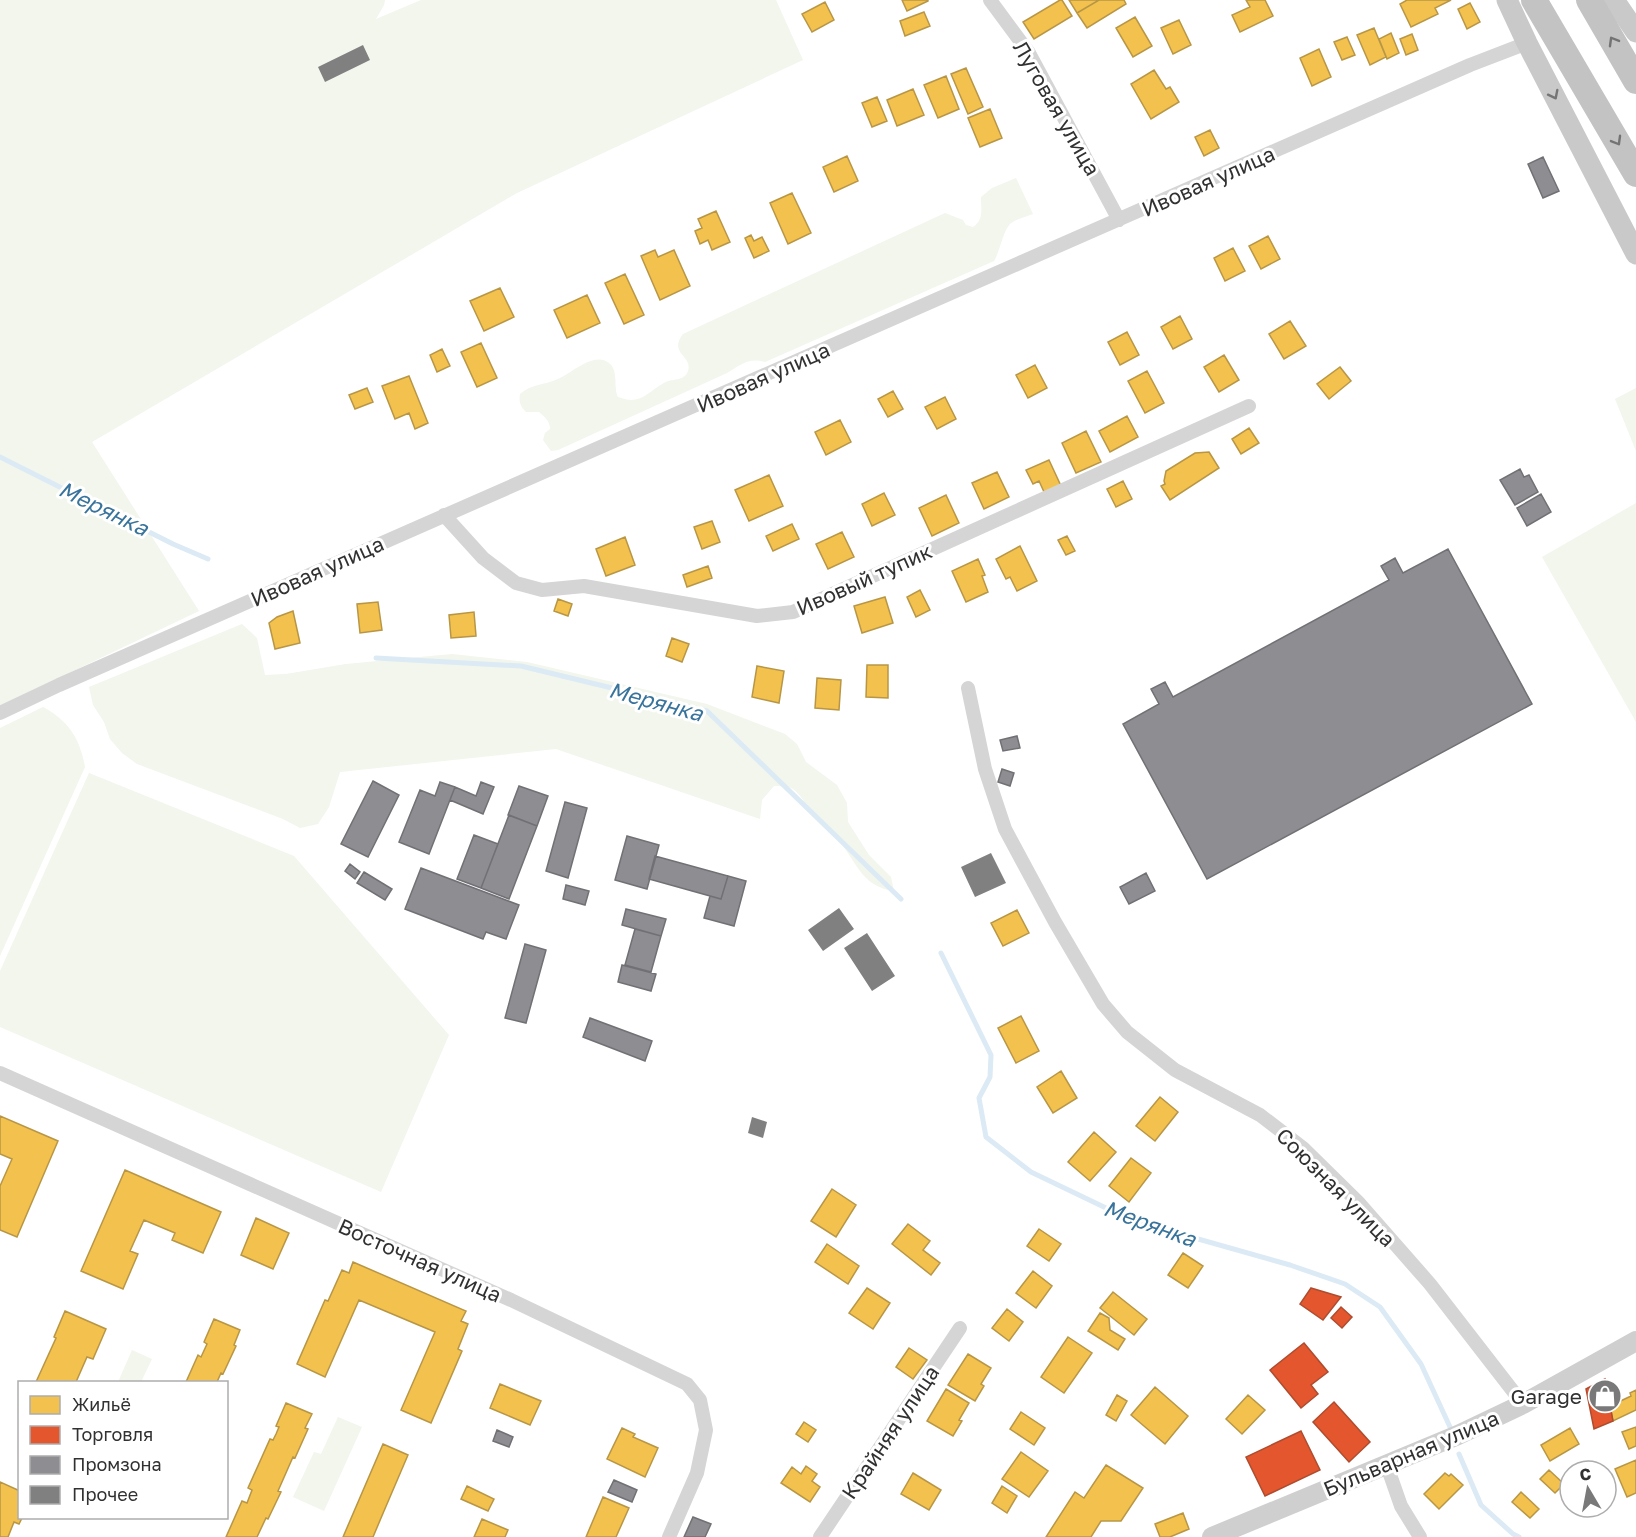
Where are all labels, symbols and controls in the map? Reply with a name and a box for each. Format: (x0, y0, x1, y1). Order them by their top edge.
street label: Луговая улица (1008, 36, 1106, 180)
one-way arrow (1608, 36, 1620, 47)
one-way arrow (1547, 88, 1558, 99)
one-way arrow (1609, 135, 1621, 145)
street label: Ивовая улица (1137, 140, 1279, 222)
street label: Ивовая улица (692, 336, 834, 418)
water label: Мерянка (55, 475, 154, 542)
street label: Ивовая улица (246, 530, 388, 612)
street label: Ивовый тупик (792, 538, 936, 620)
water label: Мерянка (606, 676, 707, 727)
street label: Союзная улица (1271, 1122, 1401, 1252)
water label: Мерянка (1100, 1194, 1201, 1253)
street label: Восточная улица (334, 1212, 506, 1308)
street label: Крайняя улица (836, 1360, 944, 1504)
shop icon: Garage (1587, 1378, 1623, 1414)
legend (18, 1381, 228, 1519)
place label: Garage (1510, 1383, 1582, 1409)
text: Жильё (72, 1393, 131, 1415)
street label: Бульварная улица (1319, 1404, 1503, 1502)
text: Торговля (72, 1423, 153, 1445)
text: Промзона (72, 1453, 162, 1475)
north arrow (1558, 1459, 1618, 1519)
text: С (1578, 1463, 1593, 1485)
text: Прочее (72, 1483, 138, 1505)

